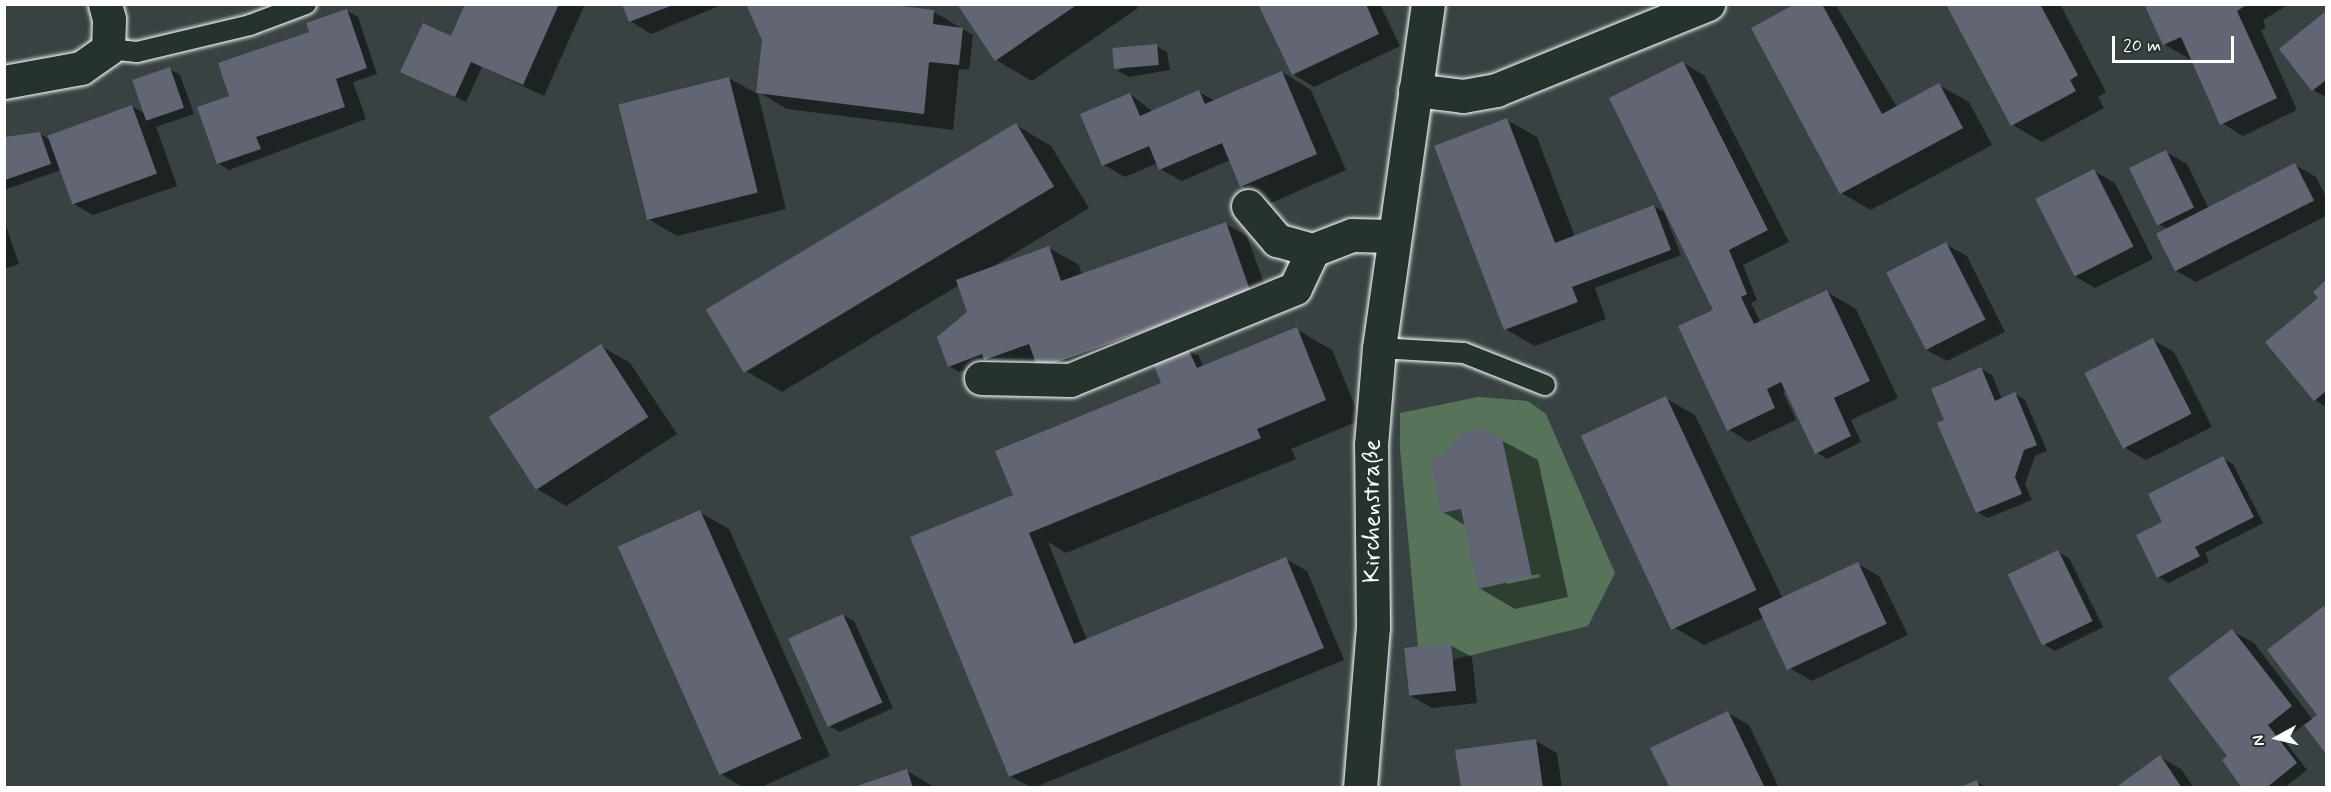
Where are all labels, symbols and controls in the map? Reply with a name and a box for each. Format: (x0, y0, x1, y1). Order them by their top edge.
scale bar (2115, 24, 2236, 62)
text: 20 m (2123, 34, 2161, 58)
street label: Kirchenstraße (1359, 439, 1387, 583)
north arrow (2247, 708, 2307, 768)
text: N (2248, 734, 2270, 747)

